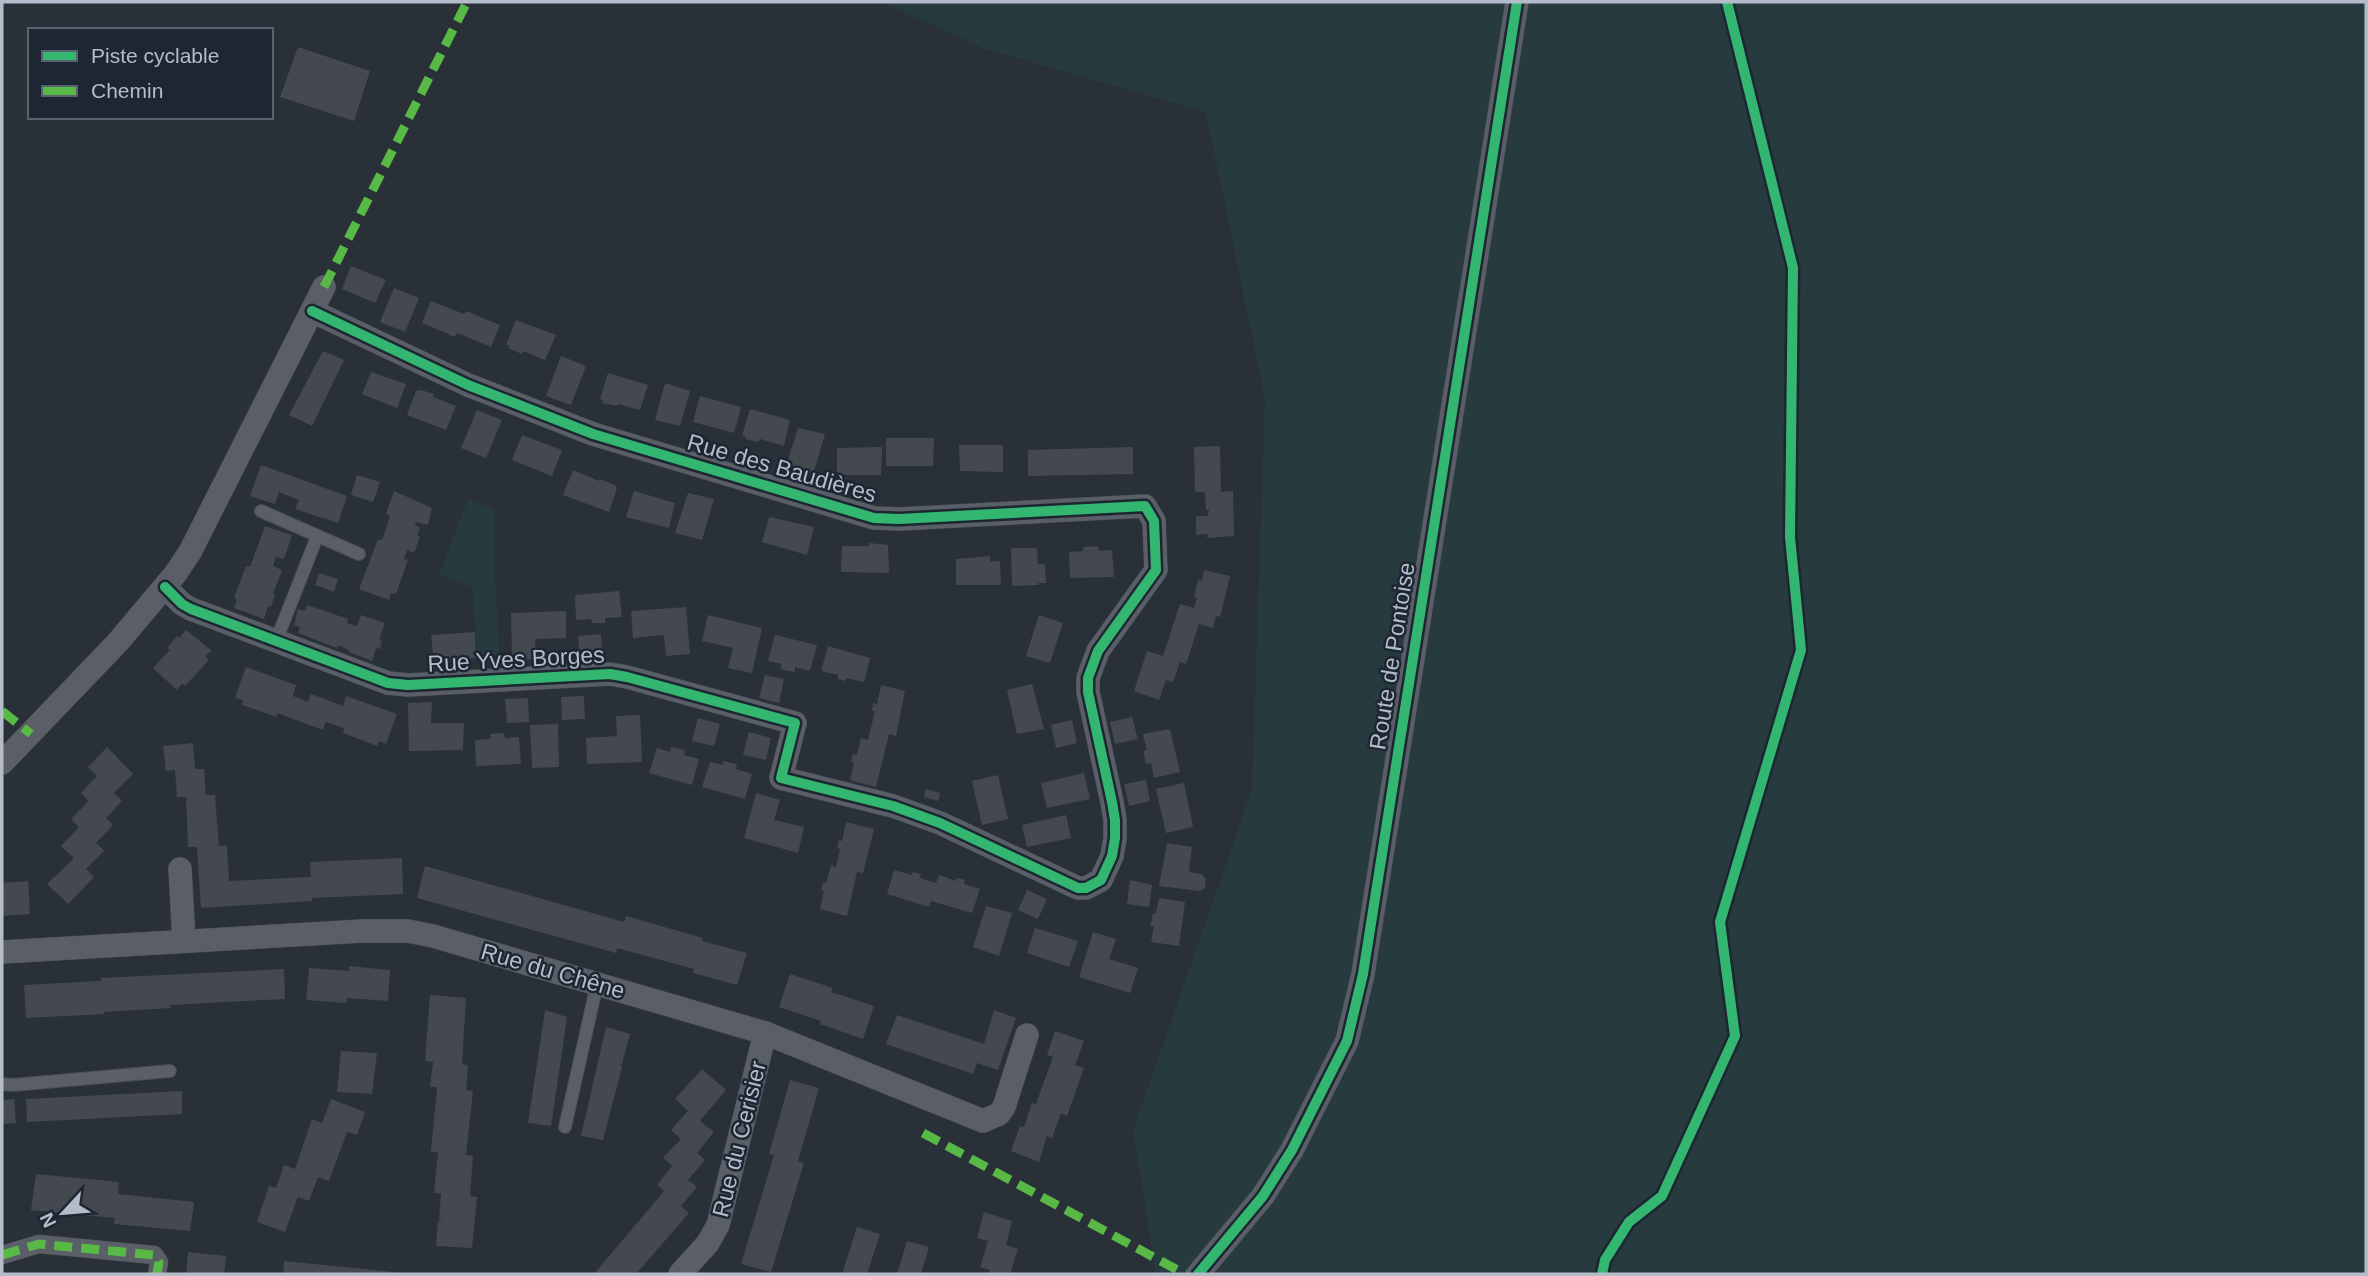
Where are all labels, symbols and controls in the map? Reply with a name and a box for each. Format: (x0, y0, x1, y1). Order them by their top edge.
legend (28, 28, 273, 119)
text: Piste cyclable (91, 44, 219, 67)
text: Chemin (91, 79, 163, 102)
street label: Rue des Baudières (684, 429, 880, 507)
street label: Route de Pontoise (1364, 561, 1420, 751)
street label: Rue Yves Borges (427, 641, 605, 677)
street label: Rue du Chêne (478, 938, 628, 1004)
street label: Rue du Cerisier (707, 1058, 771, 1220)
north arrow (28, 1178, 98, 1248)
text: N (36, 1209, 61, 1231)

